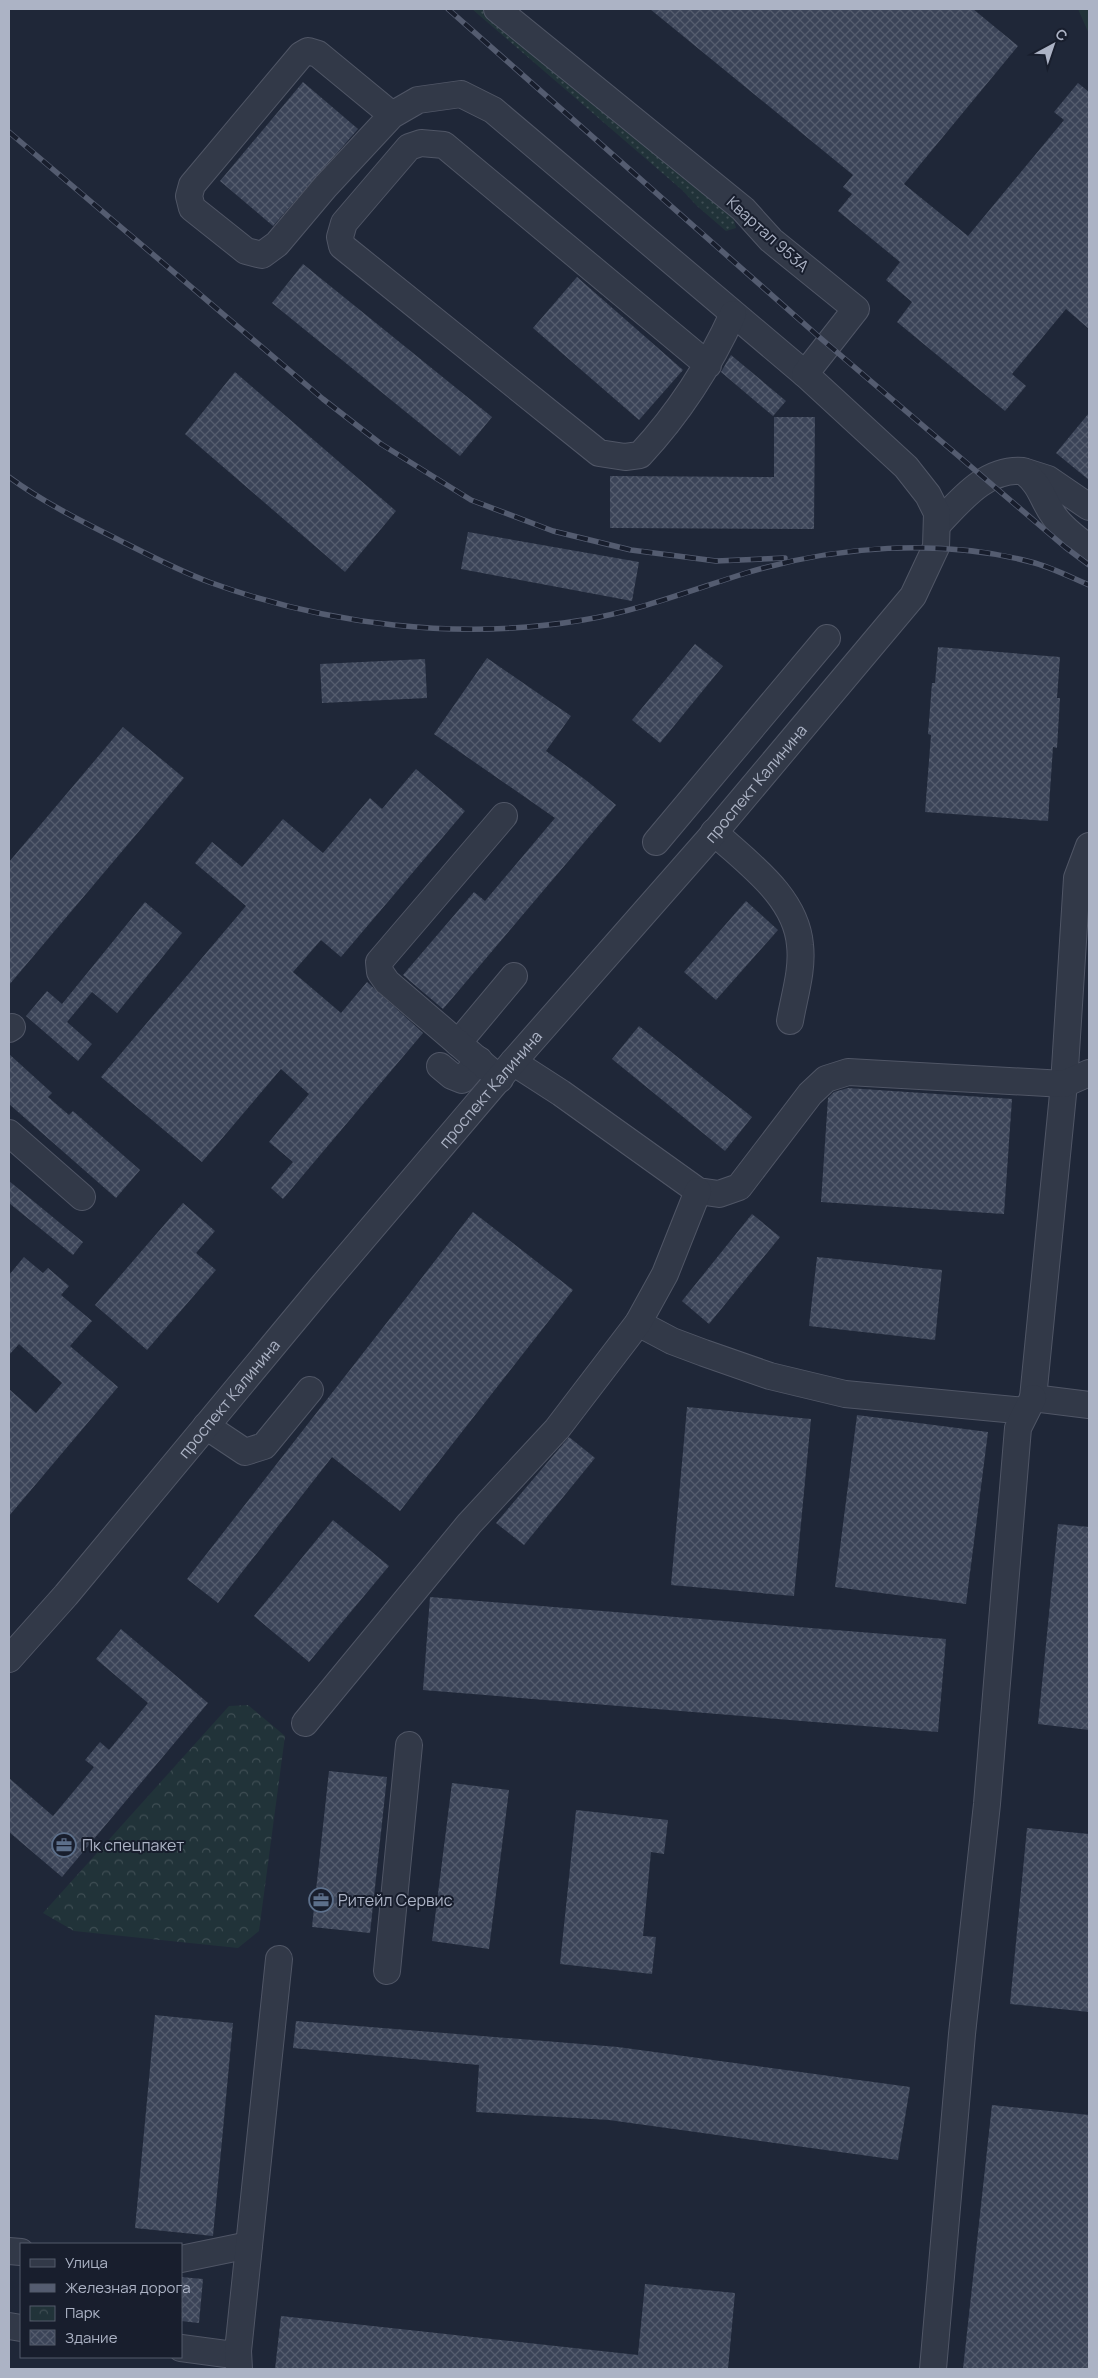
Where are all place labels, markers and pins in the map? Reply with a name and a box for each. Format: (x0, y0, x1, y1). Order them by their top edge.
office icon: Пк спецпакет (51, 1832, 77, 1858)
place label: Пк спецпакет (82, 1834, 184, 1856)
office icon: Ритейл Сервис (308, 1887, 334, 1913)
place label: Ритейл Сервис (338, 1889, 453, 1911)

